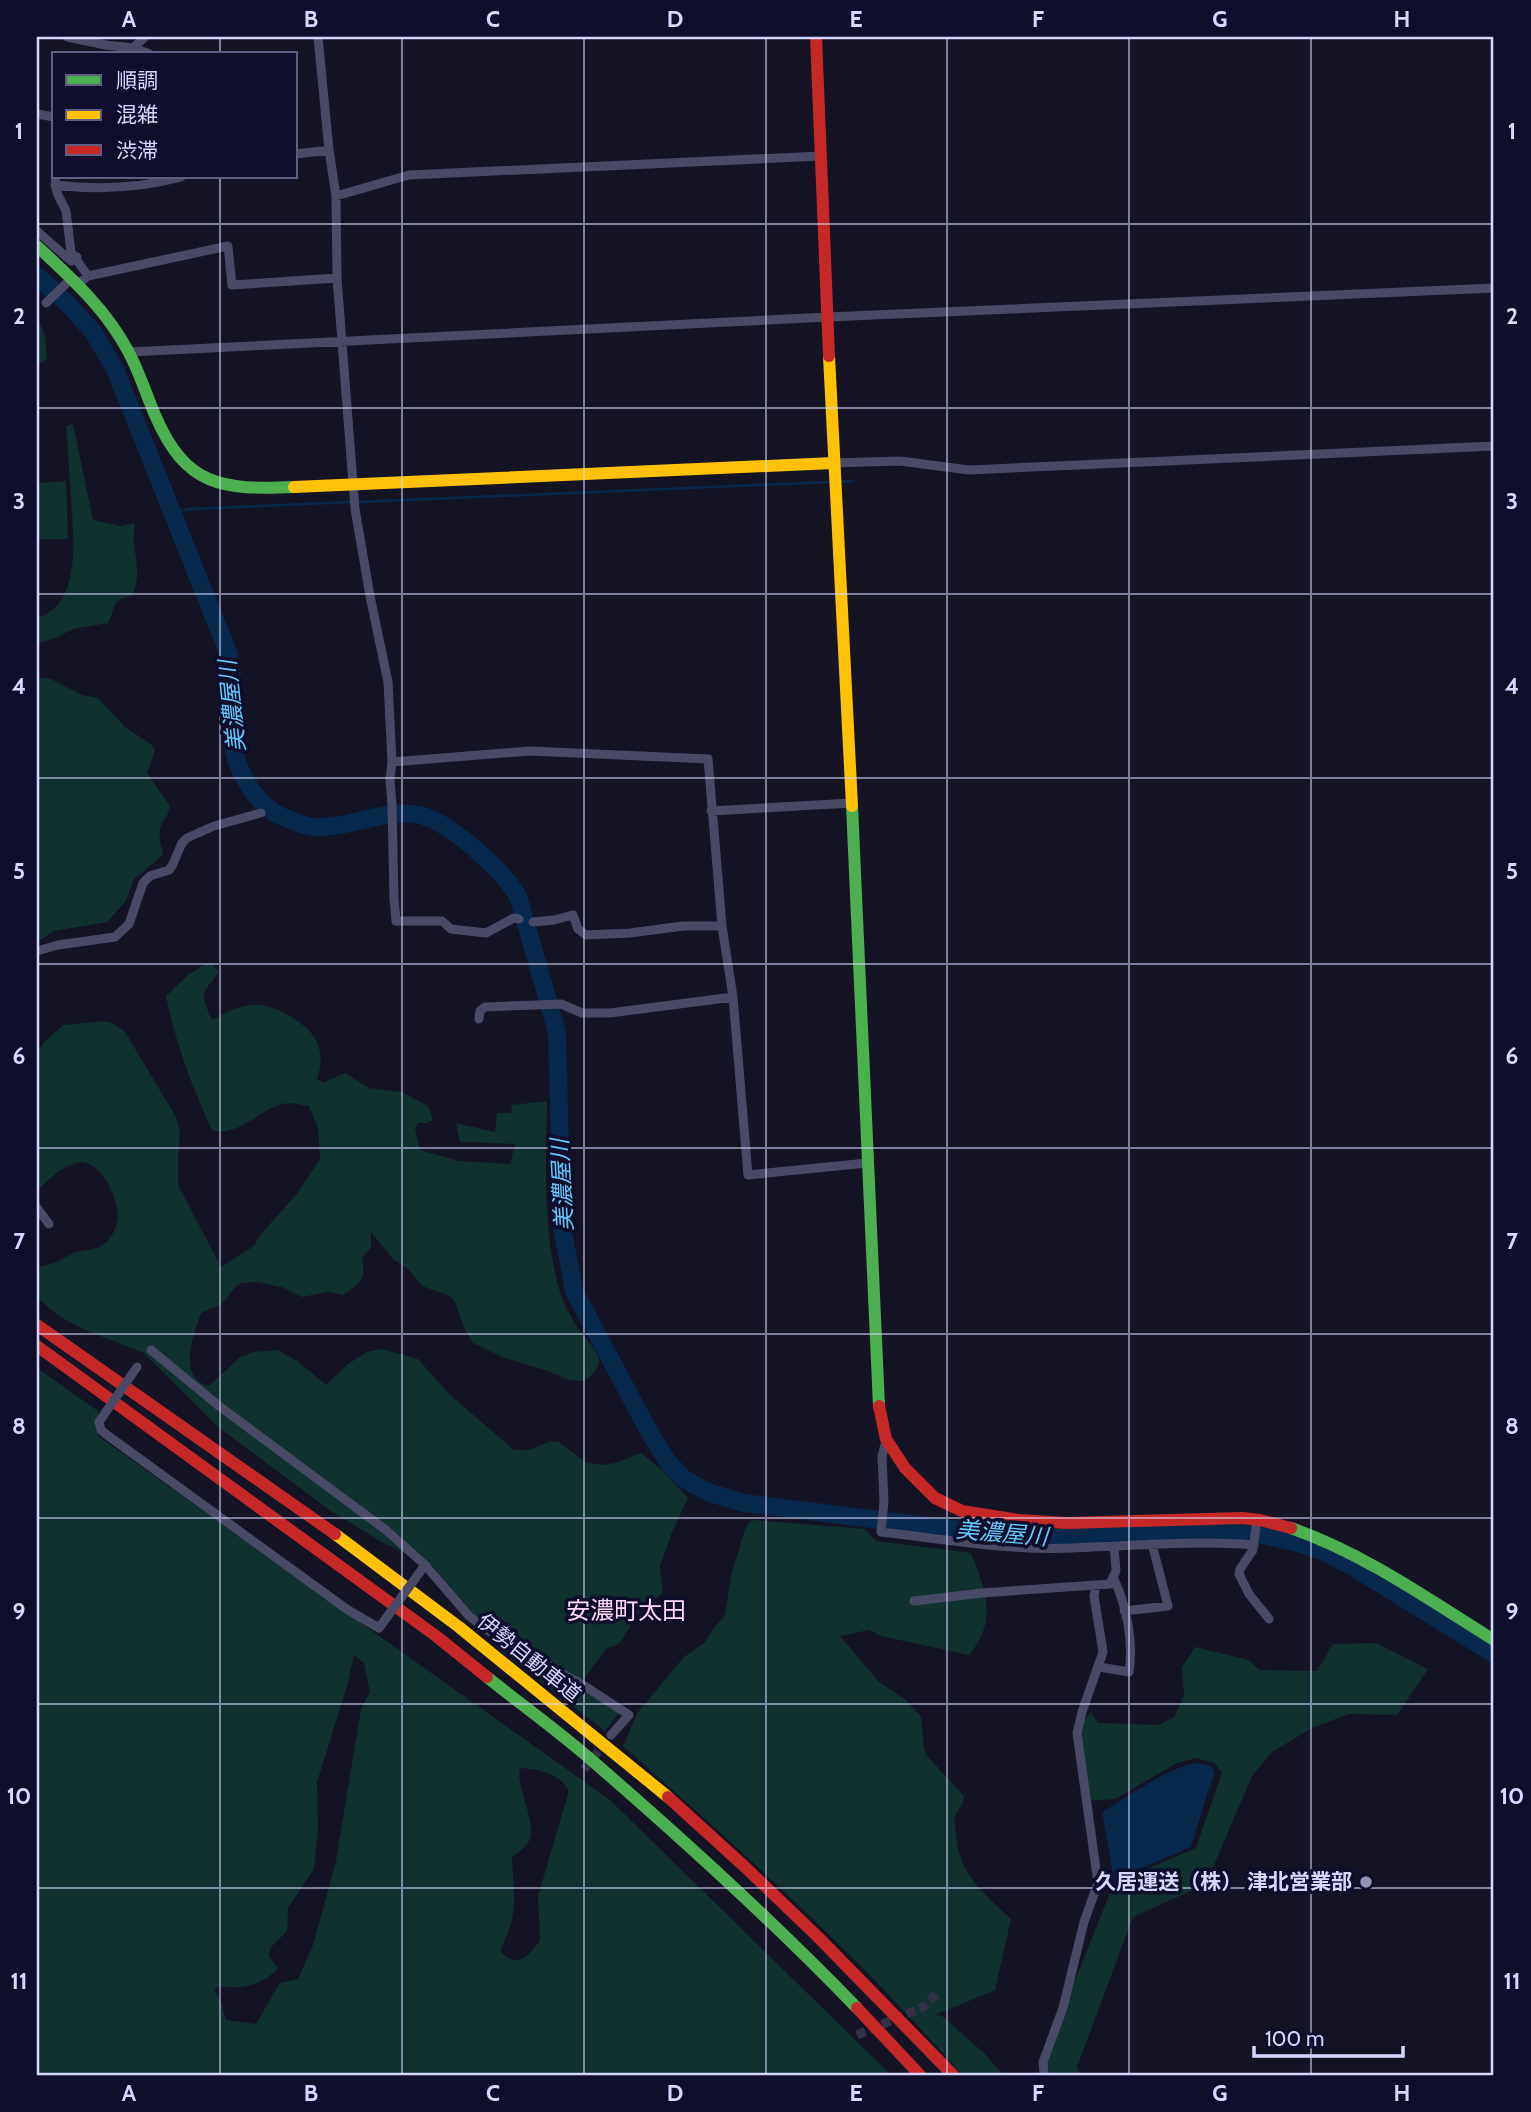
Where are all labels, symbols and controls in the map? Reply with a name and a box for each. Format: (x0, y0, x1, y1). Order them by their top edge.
text: A (122, 5, 137, 33)
text: B (304, 5, 318, 33)
text: C (486, 5, 500, 33)
text: D (667, 5, 683, 33)
text: E (849, 5, 863, 33)
text: F (1032, 5, 1044, 33)
text: G (1212, 5, 1228, 33)
text: H (1394, 5, 1410, 33)
legend (52, 52, 298, 178)
text: 順調 (116, 68, 158, 93)
text: 混雑 (116, 102, 158, 127)
text: 1 (15, 117, 23, 145)
text: 1 (1508, 117, 1516, 145)
text: 渋滞 (116, 138, 158, 163)
text: 2 (13, 302, 25, 330)
text: 2 (1506, 302, 1518, 330)
text: 3 (13, 487, 25, 515)
text: 3 (1506, 487, 1518, 515)
water label: 美濃屋川 (213, 656, 251, 753)
text: 4 (12, 672, 26, 700)
text: 4 (1505, 672, 1519, 700)
text: 5 (13, 857, 25, 885)
text: 5 (1506, 857, 1518, 885)
text: 6 (13, 1042, 25, 1070)
text: 6 (1506, 1042, 1518, 1070)
water label: 美濃屋川 (545, 1135, 578, 1232)
text: 7 (13, 1227, 25, 1255)
text: 7 (1506, 1227, 1518, 1255)
text: 8 (12, 1412, 26, 1440)
text: 8 (1505, 1412, 1519, 1440)
water label: 美濃屋川 (955, 1515, 1052, 1551)
district label: 安濃町太田 (566, 1596, 686, 1625)
text: 9 (13, 1597, 25, 1625)
text: 9 (1506, 1597, 1518, 1625)
street label: 伊勢自動車道 (472, 1608, 586, 1707)
text: 10 (7, 1782, 31, 1810)
text: 10 (1500, 1782, 1524, 1810)
place label: 久居運送（株） 津北営業部 (1095, 1869, 1352, 1894)
marker: 久居運送（株） 津北営業部 (1358, 1874, 1374, 1890)
text: 11 (11, 1967, 27, 1995)
text: 11 (1504, 1967, 1520, 1995)
scale bar (1254, 2014, 1403, 2058)
text: 100 m (1265, 2026, 1324, 2051)
text: A (122, 2079, 137, 2107)
text: B (304, 2079, 318, 2107)
text: C (486, 2079, 500, 2107)
text: D (667, 2079, 683, 2107)
text: E (849, 2079, 863, 2107)
text: F (1032, 2079, 1044, 2107)
text: G (1212, 2079, 1228, 2107)
text: H (1394, 2079, 1410, 2107)

